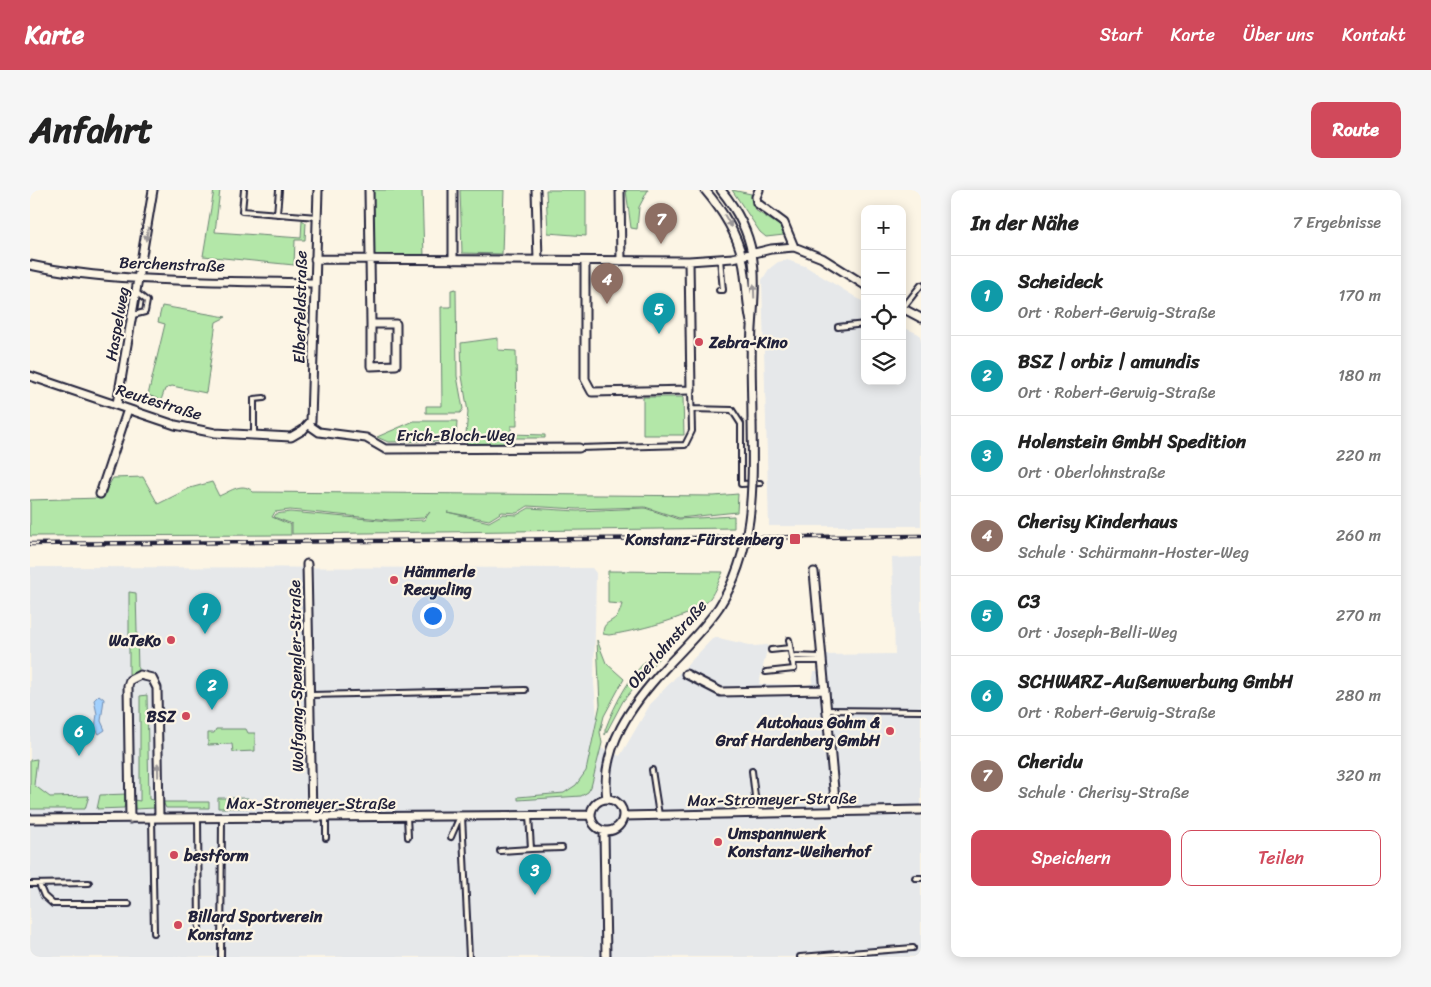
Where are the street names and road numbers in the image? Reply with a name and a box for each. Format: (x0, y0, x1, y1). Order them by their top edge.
street label: Berchenstraße (119, 248, 225, 280)
street label: Elberfeldstraße (285, 250, 315, 364)
street label: Haspelweg (96, 285, 138, 363)
street label: Reutestraße (112, 375, 206, 429)
street label: Erich-Bloch-Weg (397, 421, 515, 450)
street label: Wolfgang-Spengler-Straße (280, 579, 312, 772)
street label: Oberlohnstraße (620, 593, 714, 695)
street label: Max-Stromeyer-Straße (687, 783, 857, 815)
street label: Max-Stromeyer-Straße (226, 789, 396, 818)

